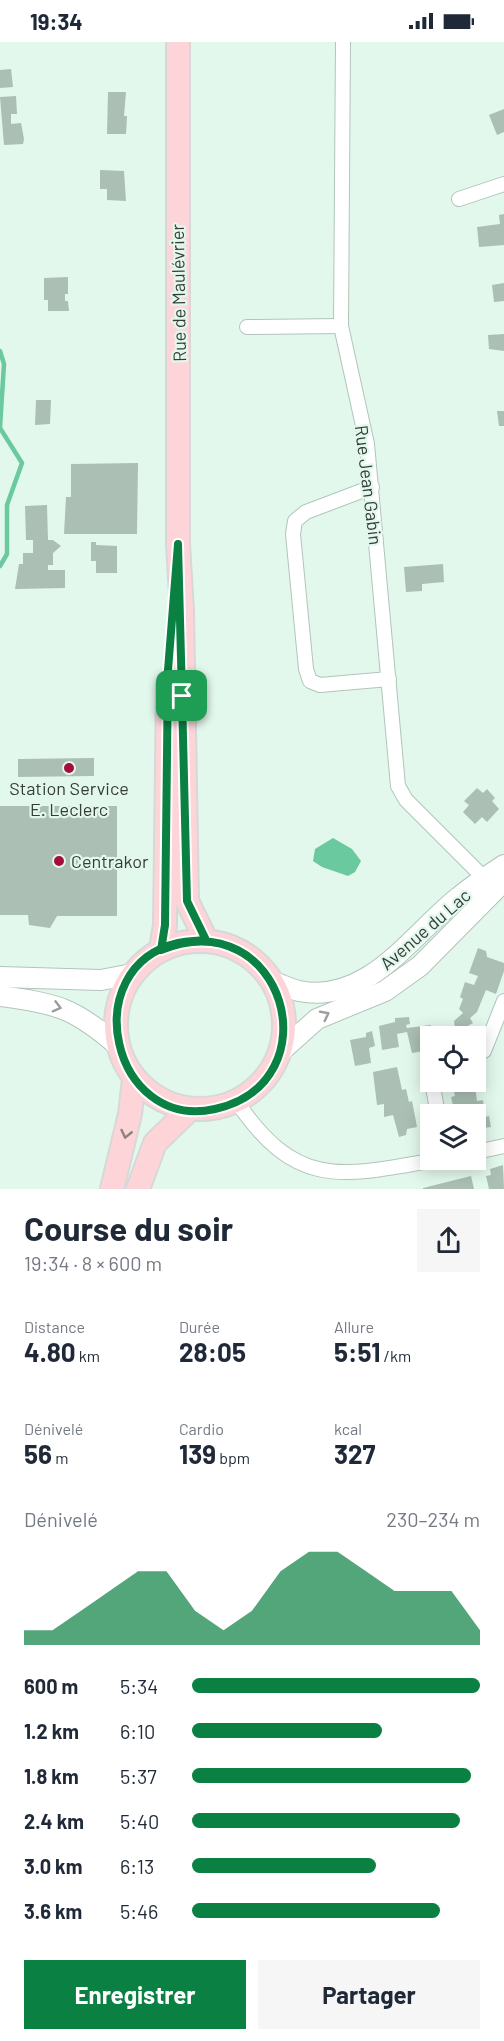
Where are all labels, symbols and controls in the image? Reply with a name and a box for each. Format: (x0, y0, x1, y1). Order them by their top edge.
text: 19:34 (30, 8, 83, 34)
street label: Rue de Maulévrier (166, 223, 190, 362)
street label: Rue Jean Gabin (351, 424, 387, 546)
pin (156, 670, 207, 721)
icon: arrive (165, 679, 198, 712)
marker: Station Service E. Leclerc (62, 761, 76, 775)
place label: Station Service E. Leclerc (9, 777, 129, 820)
place label: Centrakor (71, 850, 149, 872)
marker: Centrakor (52, 854, 66, 868)
street label: Avenue du Lac (375, 884, 475, 974)
one-way arrow (52, 999, 62, 1012)
one-way arrow (319, 1011, 330, 1023)
map controls (420, 1026, 486, 1170)
button: locate (420, 1026, 486, 1092)
button: layers (420, 1104, 486, 1170)
one-way arrow (120, 1129, 133, 1139)
text: Course du soir (24, 1208, 233, 1248)
button: share (417, 1209, 480, 1272)
text: 19:34 · 8 × 600 m (24, 1251, 162, 1275)
text: Distance (24, 1317, 85, 1336)
text: Durée (179, 1317, 220, 1336)
text: Allure (334, 1317, 374, 1336)
text: 4.80 (24, 1336, 76, 1367)
text: 28:05 (179, 1336, 246, 1367)
text: 5:51 (334, 1336, 380, 1367)
text: km (76, 1346, 100, 1365)
text: /km (380, 1346, 411, 1365)
text: Dénivelé (24, 1419, 83, 1438)
text: Cardio (179, 1419, 224, 1438)
text: kcal (334, 1419, 362, 1438)
text: 56 (24, 1438, 52, 1469)
text: 139 (179, 1438, 216, 1469)
text: 327 (334, 1438, 376, 1469)
text: m (52, 1448, 68, 1467)
text: bpm (216, 1448, 250, 1467)
text: Dénivelé (24, 1507, 98, 1531)
text: 230–234 m (386, 1507, 480, 1531)
text: 600 m (24, 1674, 78, 1698)
text: 5:34 (120, 1674, 158, 1698)
text: 1.2 km (24, 1719, 79, 1743)
text: 6:10 (120, 1719, 155, 1743)
text: 1.8 km (24, 1764, 79, 1788)
text: 5:37 (120, 1764, 157, 1788)
text: 2.4 km (24, 1809, 84, 1833)
text: 5:40 (120, 1809, 159, 1833)
text: 3.0 km (24, 1854, 82, 1878)
text: 6:13 (120, 1854, 154, 1878)
text: 3.6 km (24, 1899, 82, 1923)
text: 5:46 (120, 1899, 158, 1923)
button: Enregistrer (24, 1960, 246, 2029)
button: Partager (258, 1960, 480, 2029)

